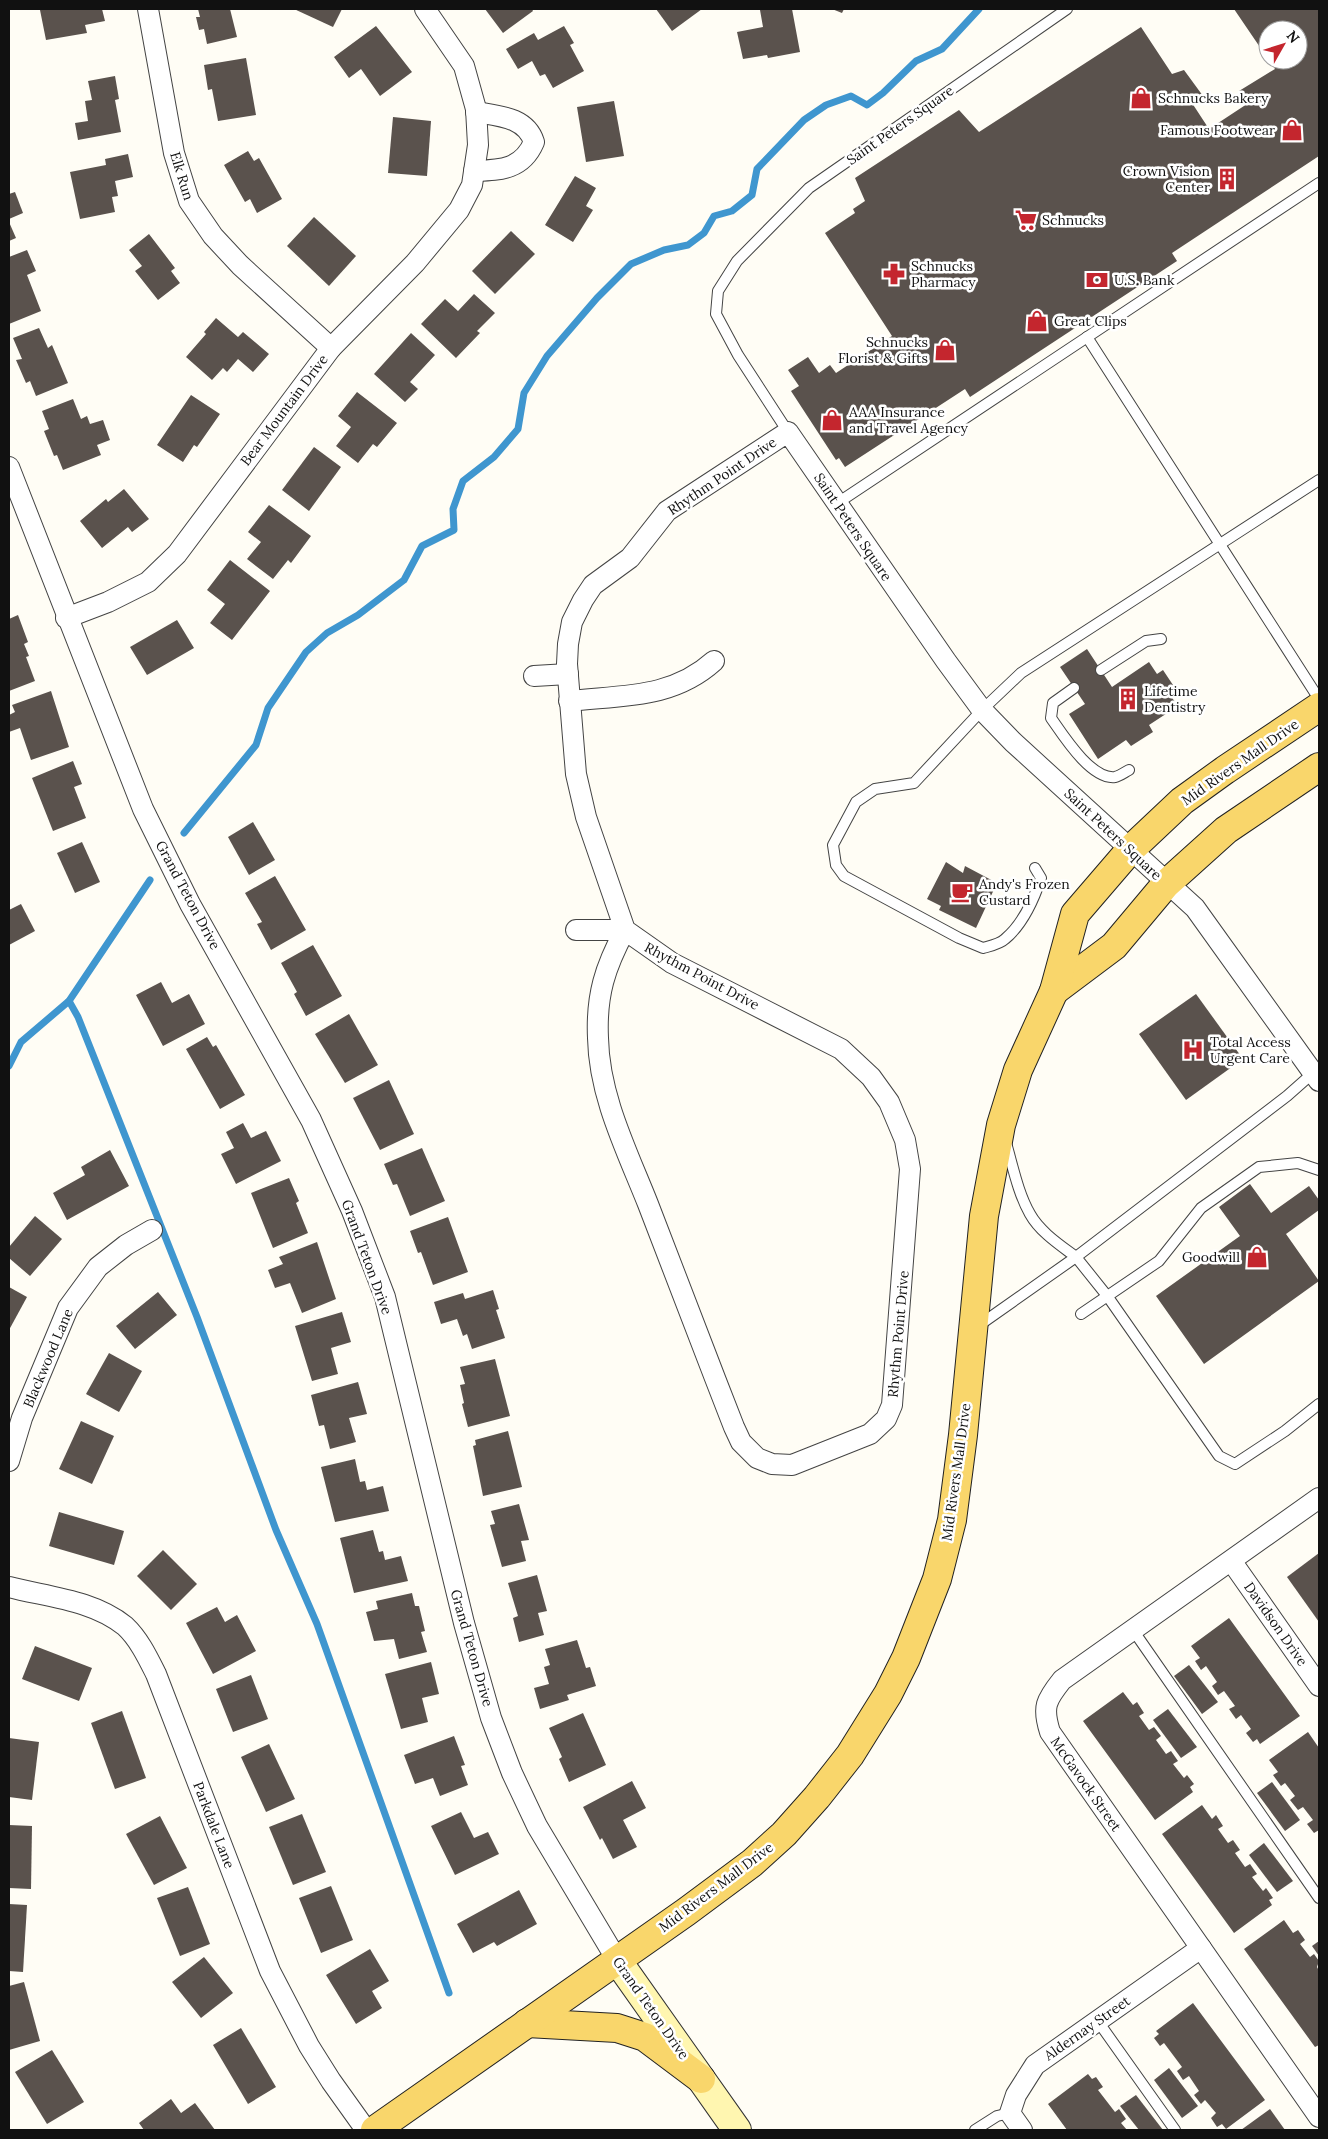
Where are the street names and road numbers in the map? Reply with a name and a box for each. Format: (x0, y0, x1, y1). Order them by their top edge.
street label: Saint Peters Square (843, 81, 957, 169)
street label: Elk Run (166, 150, 198, 203)
street label: Bear Mountain Drive (236, 350, 332, 469)
street label: Rhythm Point Drive (664, 433, 780, 519)
street label: Saint Peters Square (810, 469, 896, 585)
street label: Mid Rivers Mall Drive (1178, 715, 1302, 809)
street label: Saint Peters Square (1061, 784, 1166, 884)
street label: Grand Teton Drive (152, 837, 225, 953)
street label: Rhythm Point Drive (641, 938, 763, 1014)
street label: Grand Teton Drive (338, 1197, 396, 1317)
street label: Rhythm Point Drive (883, 1269, 913, 1398)
street label: Blackwood Lane (19, 1305, 77, 1410)
street label: Mid Rivers Mall Drive (937, 1402, 975, 1542)
street label: Davidson Drive (1240, 1578, 1312, 1670)
street label: Grand Teton Drive (447, 1587, 497, 1709)
street label: McGavock Street (1047, 1733, 1126, 1835)
street label: Parkdale Lane (189, 1779, 239, 1871)
street label: Mid Rivers Mall Drive (655, 1838, 777, 1936)
street label: Grand Teton Drive (609, 1953, 693, 2063)
street label: Aldernay Street (1040, 1991, 1134, 2065)

